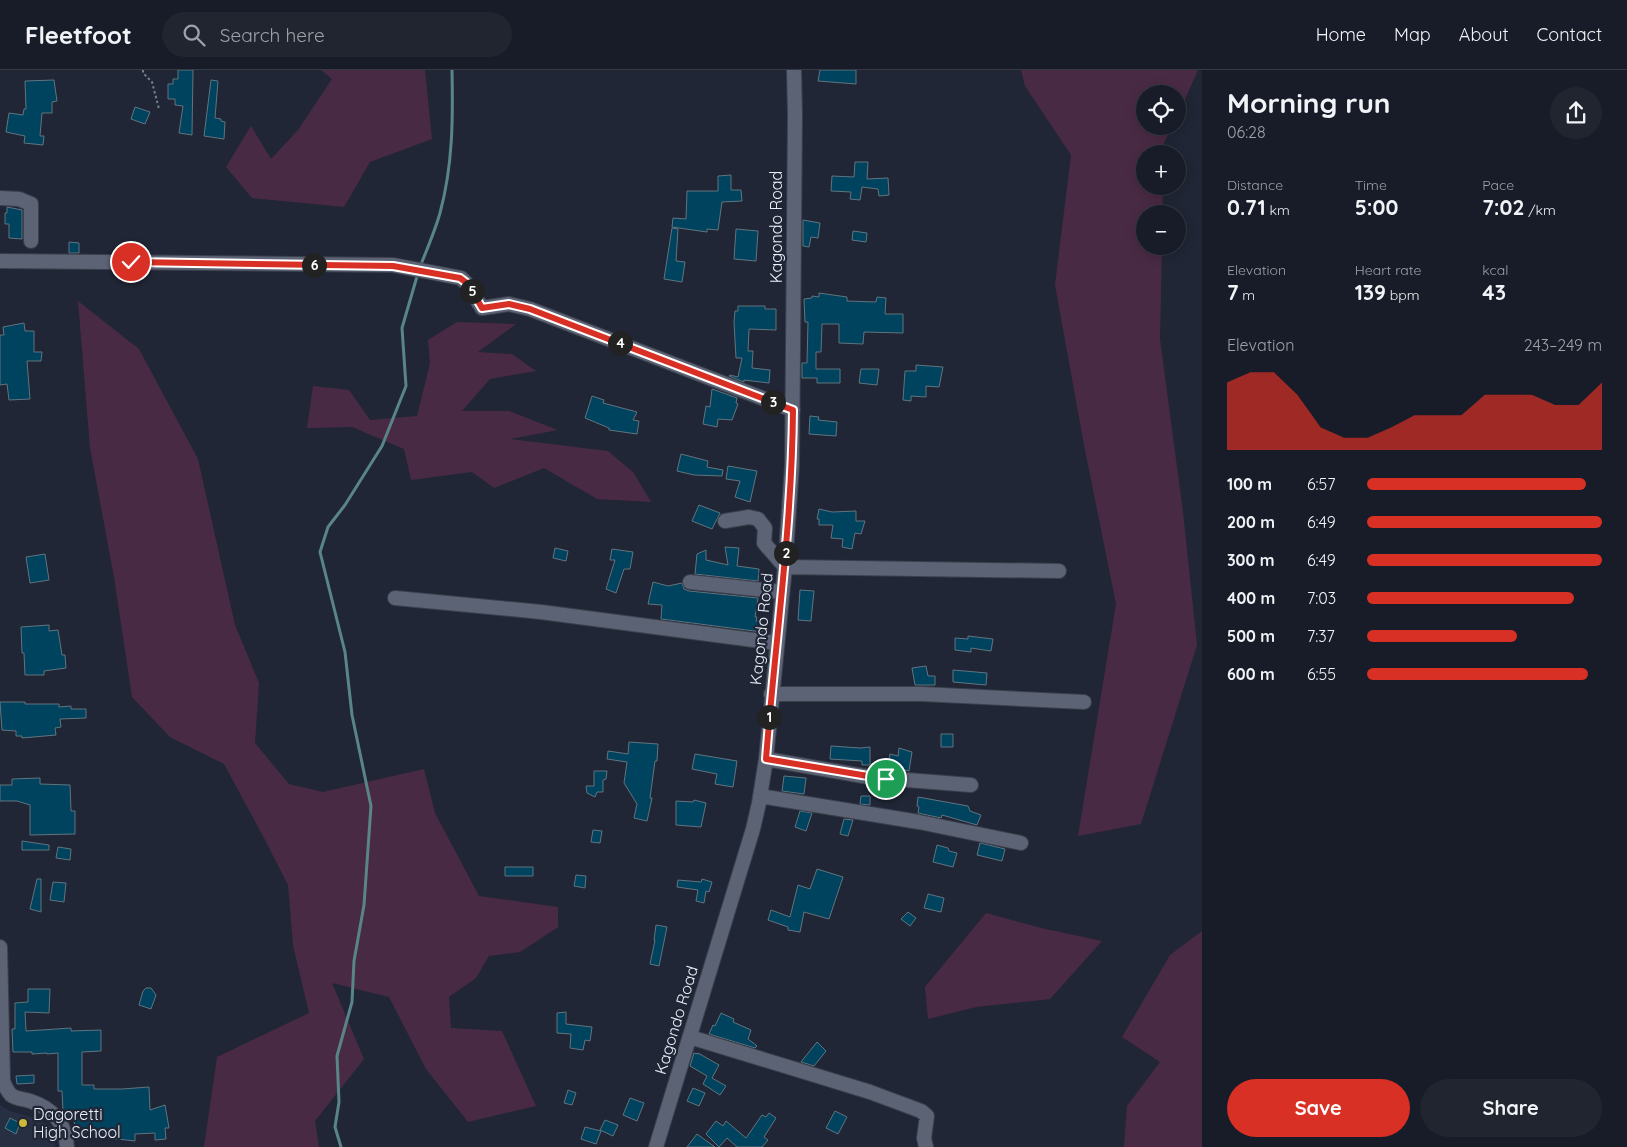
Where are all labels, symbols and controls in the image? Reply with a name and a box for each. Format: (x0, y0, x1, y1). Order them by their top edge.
search box (162, 12, 512, 57)
text: Fleetfoot (25, 20, 132, 50)
icon: search (180, 21, 208, 49)
text: Search here (220, 23, 325, 47)
text: Home (1316, 23, 1366, 46)
text: Map (1394, 23, 1431, 46)
text: About (1459, 23, 1509, 46)
text: Contact (1537, 23, 1602, 46)
map controls (1136, 85, 1186, 255)
button: locate (1136, 85, 1186, 135)
text: Morning run (1227, 85, 1391, 120)
button: share (1550, 87, 1602, 139)
text: 06:28 (1227, 122, 1266, 142)
button: + (1136, 145, 1186, 195)
street label: Kagondo Road (766, 171, 786, 283)
text: Distance (1227, 176, 1283, 194)
text: Time (1355, 176, 1387, 194)
text: Pace (1482, 176, 1514, 194)
text: 0.71 (1227, 194, 1266, 220)
text: 5:00 (1355, 194, 1398, 220)
text: 7:02 (1482, 194, 1524, 220)
text: km (1266, 201, 1290, 219)
text: /km (1524, 201, 1556, 219)
button: − (1136, 205, 1186, 255)
pin (110, 241, 152, 283)
icon: check (117, 248, 145, 276)
pin: 6 (302, 252, 326, 278)
text: 6 (311, 256, 318, 274)
text: Elevation (1227, 261, 1286, 279)
text: Heart rate (1355, 261, 1421, 279)
text: kcal (1482, 261, 1508, 279)
pin: 5 (460, 278, 484, 304)
text: 7 (1227, 279, 1239, 305)
text: 139 (1355, 279, 1386, 305)
text: 43 (1482, 279, 1506, 305)
text: 5 (468, 282, 477, 300)
text: m (1239, 286, 1255, 304)
text: bpm (1386, 286, 1420, 304)
pin: 4 (608, 330, 632, 356)
text: 4 (616, 334, 625, 352)
text: Elevation (1227, 335, 1294, 355)
text: 243–249 m (1524, 335, 1602, 355)
pin: 3 (760, 390, 786, 414)
text: 3 (770, 393, 777, 411)
text: 100 m (1227, 474, 1272, 494)
text: 6:57 (1307, 474, 1336, 494)
text: 200 m (1227, 512, 1275, 532)
text: 6:49 (1307, 512, 1336, 532)
pin: 2 (774, 540, 798, 566)
text: 2 (783, 544, 790, 562)
text: 300 m (1227, 550, 1274, 570)
text: 6:49 (1307, 550, 1336, 570)
street label: Kagondo Road (745, 572, 777, 686)
text: 400 m (1227, 588, 1275, 608)
text: 7:03 (1307, 588, 1336, 608)
text: 500 m (1227, 626, 1275, 646)
text: 7:37 (1307, 626, 1335, 646)
text: 600 m (1227, 664, 1275, 684)
text: 6:55 (1307, 664, 1336, 684)
pin: 1 (756, 704, 782, 730)
text: 1 (767, 708, 772, 726)
pin (865, 758, 907, 800)
icon: arrive (872, 765, 900, 793)
street label: Kagondo Road (650, 963, 702, 1077)
button: Save (1227, 1079, 1410, 1137)
button: Share (1420, 1079, 1602, 1137)
place label: Dagoretti High School (33, 1104, 121, 1142)
marker: Dagoretti High School (17, 1117, 29, 1129)

